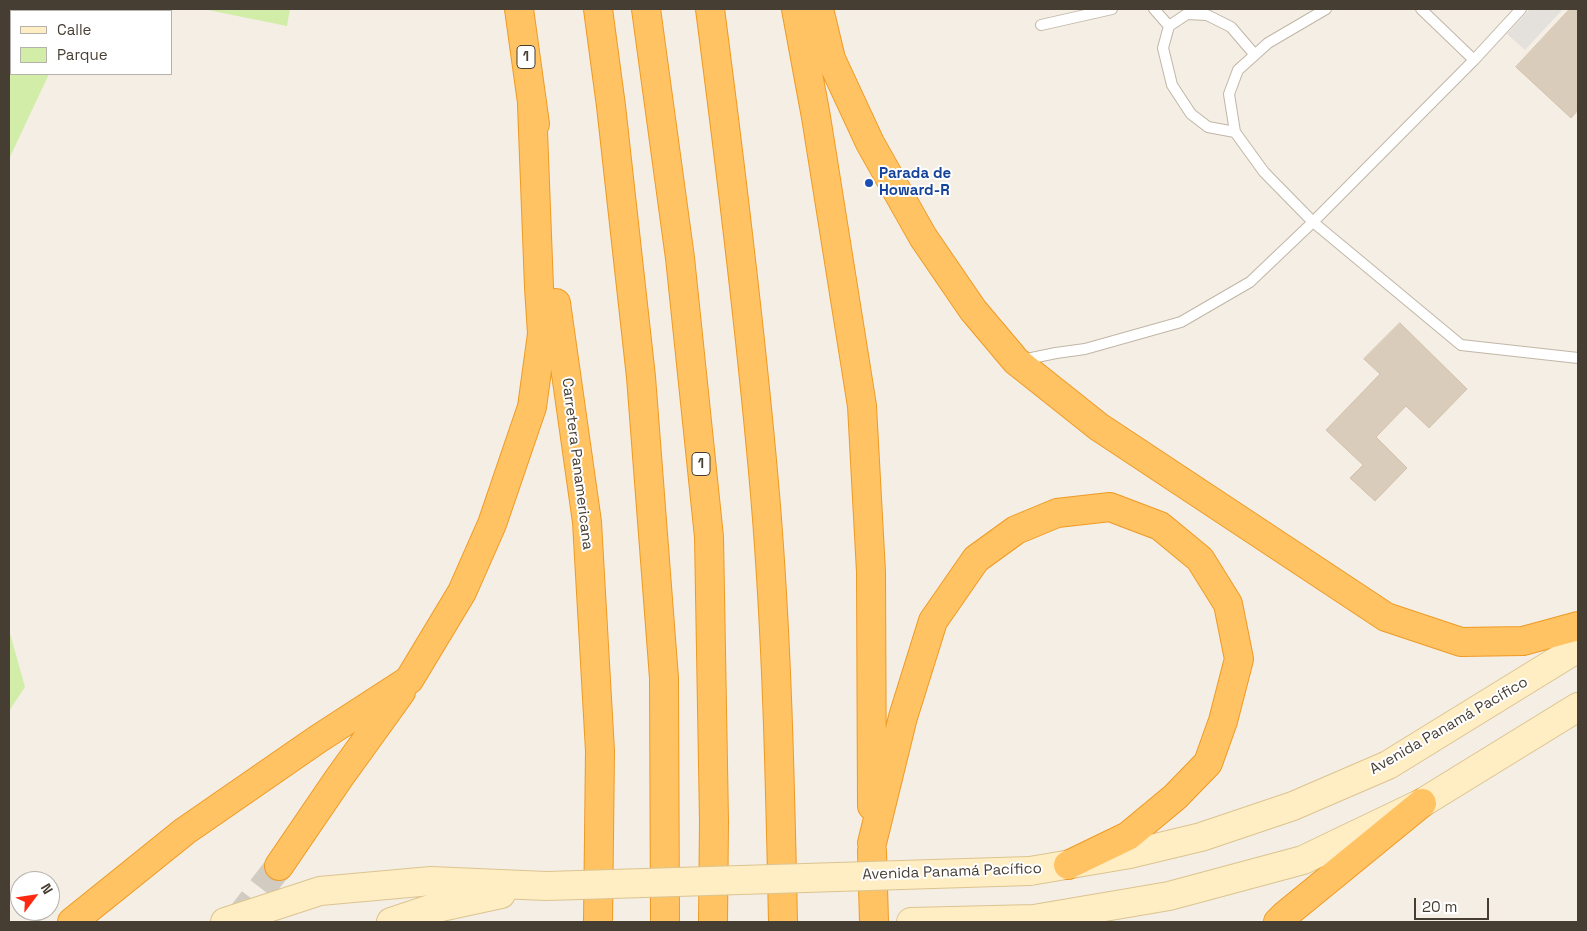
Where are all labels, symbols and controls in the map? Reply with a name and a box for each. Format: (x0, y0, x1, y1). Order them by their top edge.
legend (10, 10, 172, 75)
text: Calle (57, 20, 92, 39)
text: Parque (57, 45, 108, 64)
road number: 1 (517, 46, 535, 68)
place label: Parada de Howard-R (879, 165, 951, 200)
marker: Parada de Howard-R (863, 177, 875, 189)
street label: Carretera Panamericana (558, 377, 596, 551)
road number: 1 (692, 452, 710, 476)
street label: Avenida Panamá Pacífico (1367, 673, 1531, 779)
street label: Avenida Panamá Pacífico (862, 860, 1042, 884)
north arrow (10, 871, 60, 921)
text: N (37, 880, 57, 897)
scale bar (1417, 888, 1492, 920)
text: 20 m (1422, 897, 1457, 916)

